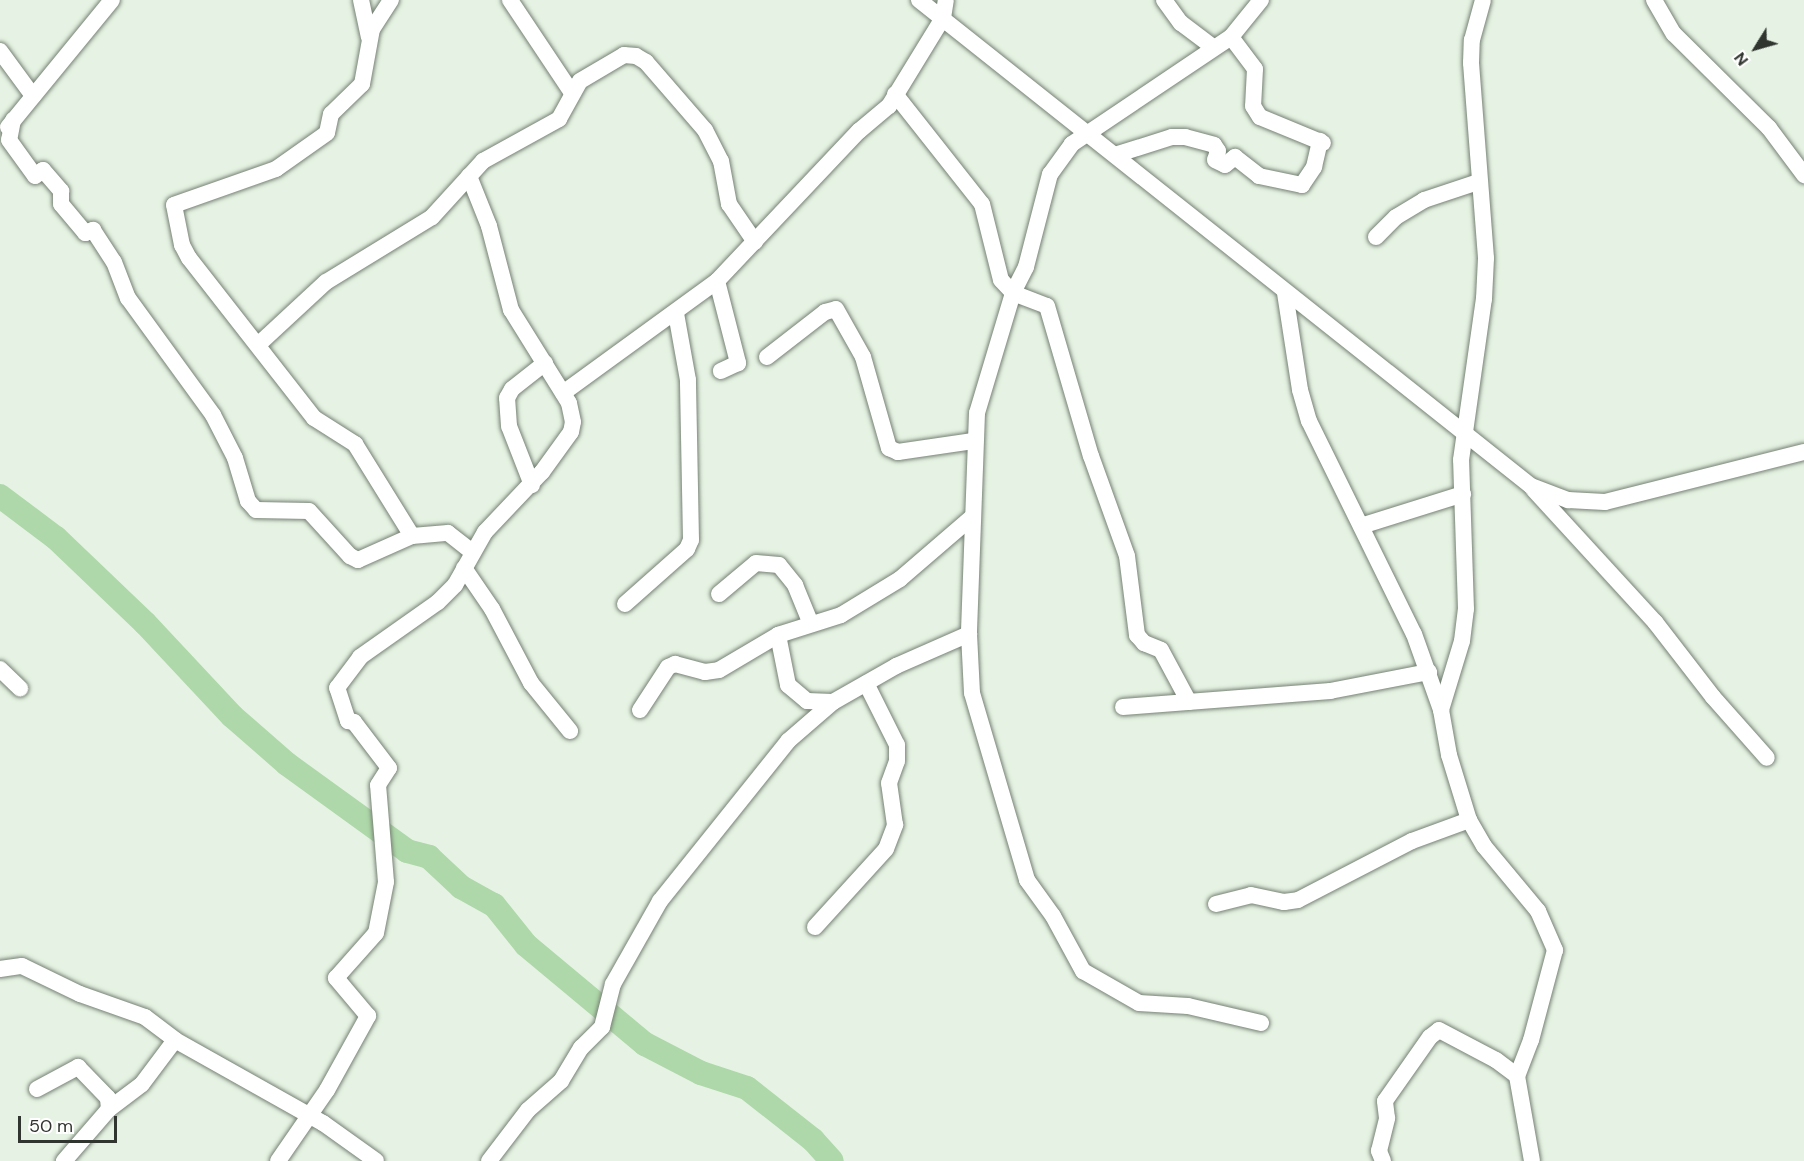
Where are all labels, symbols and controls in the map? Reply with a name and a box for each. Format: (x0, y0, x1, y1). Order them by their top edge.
north arrow (1726, 18, 1786, 78)
text: N (1729, 48, 1753, 70)
scale bar (21, 1104, 120, 1142)
text: 50 m (29, 1114, 73, 1138)

